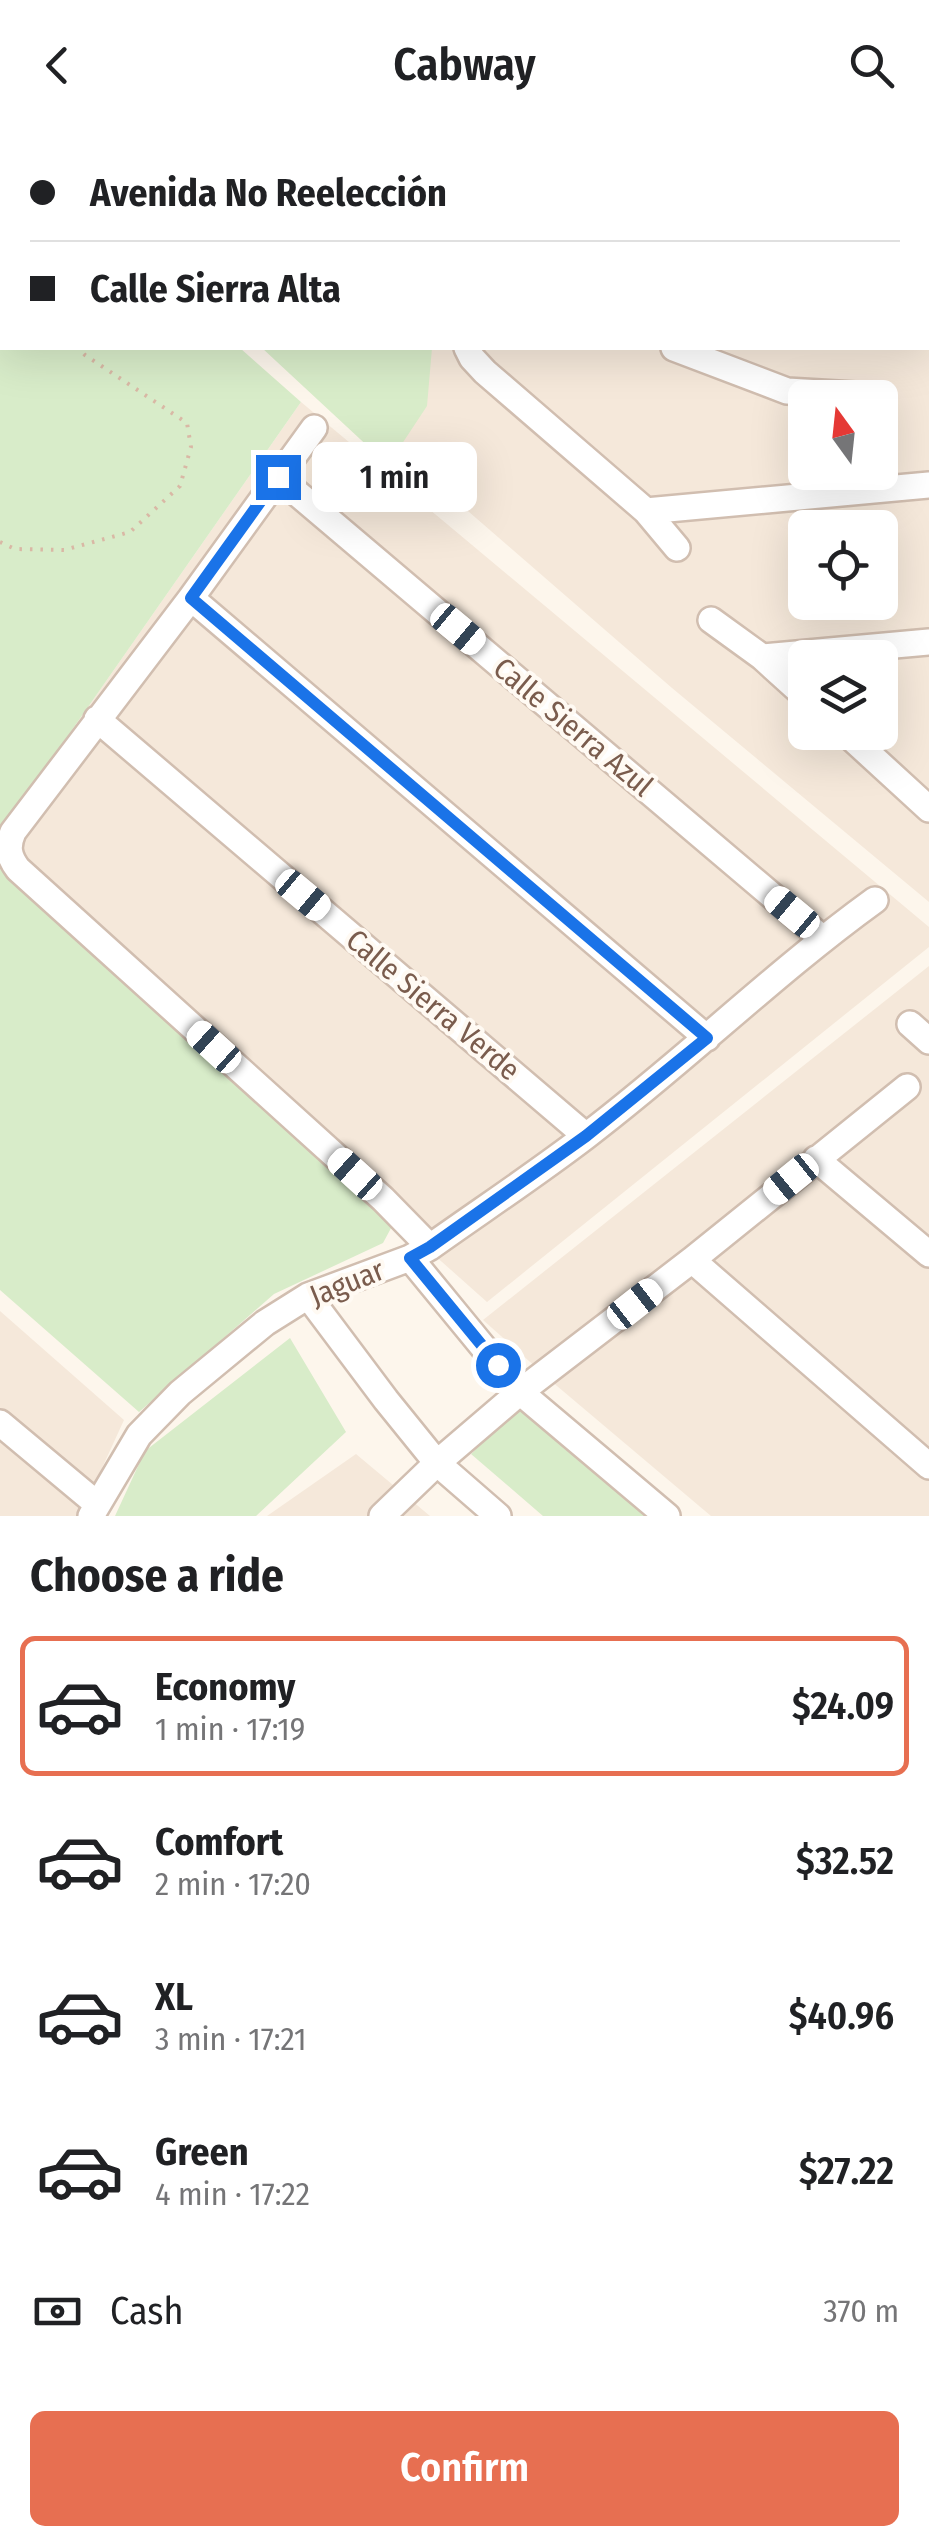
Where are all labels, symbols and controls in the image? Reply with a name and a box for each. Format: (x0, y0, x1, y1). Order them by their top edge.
icon: back (30, 38, 85, 93)
text: Cabway (393, 38, 536, 92)
icon: search (844, 38, 899, 93)
text: Avenida No Reelección (90, 170, 447, 216)
text: Calle Sierra Alta (90, 266, 341, 312)
north arrow (788, 380, 898, 490)
map controls (788, 380, 898, 750)
callout: 1 min (313, 442, 478, 512)
route end (256, 455, 301, 500)
text: 1 min (360, 458, 429, 496)
button: locate (788, 510, 898, 620)
car (425, 598, 491, 660)
button: layers (788, 640, 898, 750)
street label: Calle Sierra Azul (486, 650, 660, 804)
car (270, 864, 336, 926)
car (759, 881, 825, 943)
street label: Calle Sierra Verde (339, 922, 527, 1088)
car (182, 1016, 246, 1078)
car (323, 1143, 387, 1205)
car (758, 1148, 824, 1210)
street label: Jaguar (304, 1252, 390, 1314)
car (602, 1274, 668, 1334)
route start (476, 1343, 521, 1388)
text: Choose a ride (30, 1549, 284, 1603)
icon: car (35, 1661, 125, 1751)
text: Economy (155, 1664, 295, 1710)
text: $24.09 (792, 1683, 894, 1729)
text: 1 min · 17:19 (155, 1710, 305, 1748)
icon: car (35, 1816, 125, 1906)
text: Comfort (155, 1819, 283, 1865)
text: $32.52 (796, 1838, 894, 1884)
text: 2 min · 17:20 (155, 1865, 311, 1903)
icon: car (35, 1971, 125, 2061)
text: XL (155, 1974, 193, 2020)
text: $40.96 (789, 1993, 894, 2039)
text: 3 min · 17:21 (155, 2020, 306, 2058)
icon: car (35, 2126, 125, 2216)
text: Green (155, 2129, 249, 2175)
text: $27.22 (799, 2148, 894, 2194)
text: 4 min · 17:22 (155, 2175, 310, 2213)
icon: cash (30, 2284, 85, 2339)
text: Cash (110, 2288, 184, 2334)
text: 370 m (823, 2292, 899, 2330)
button: Confirm (30, 2411, 899, 2526)

